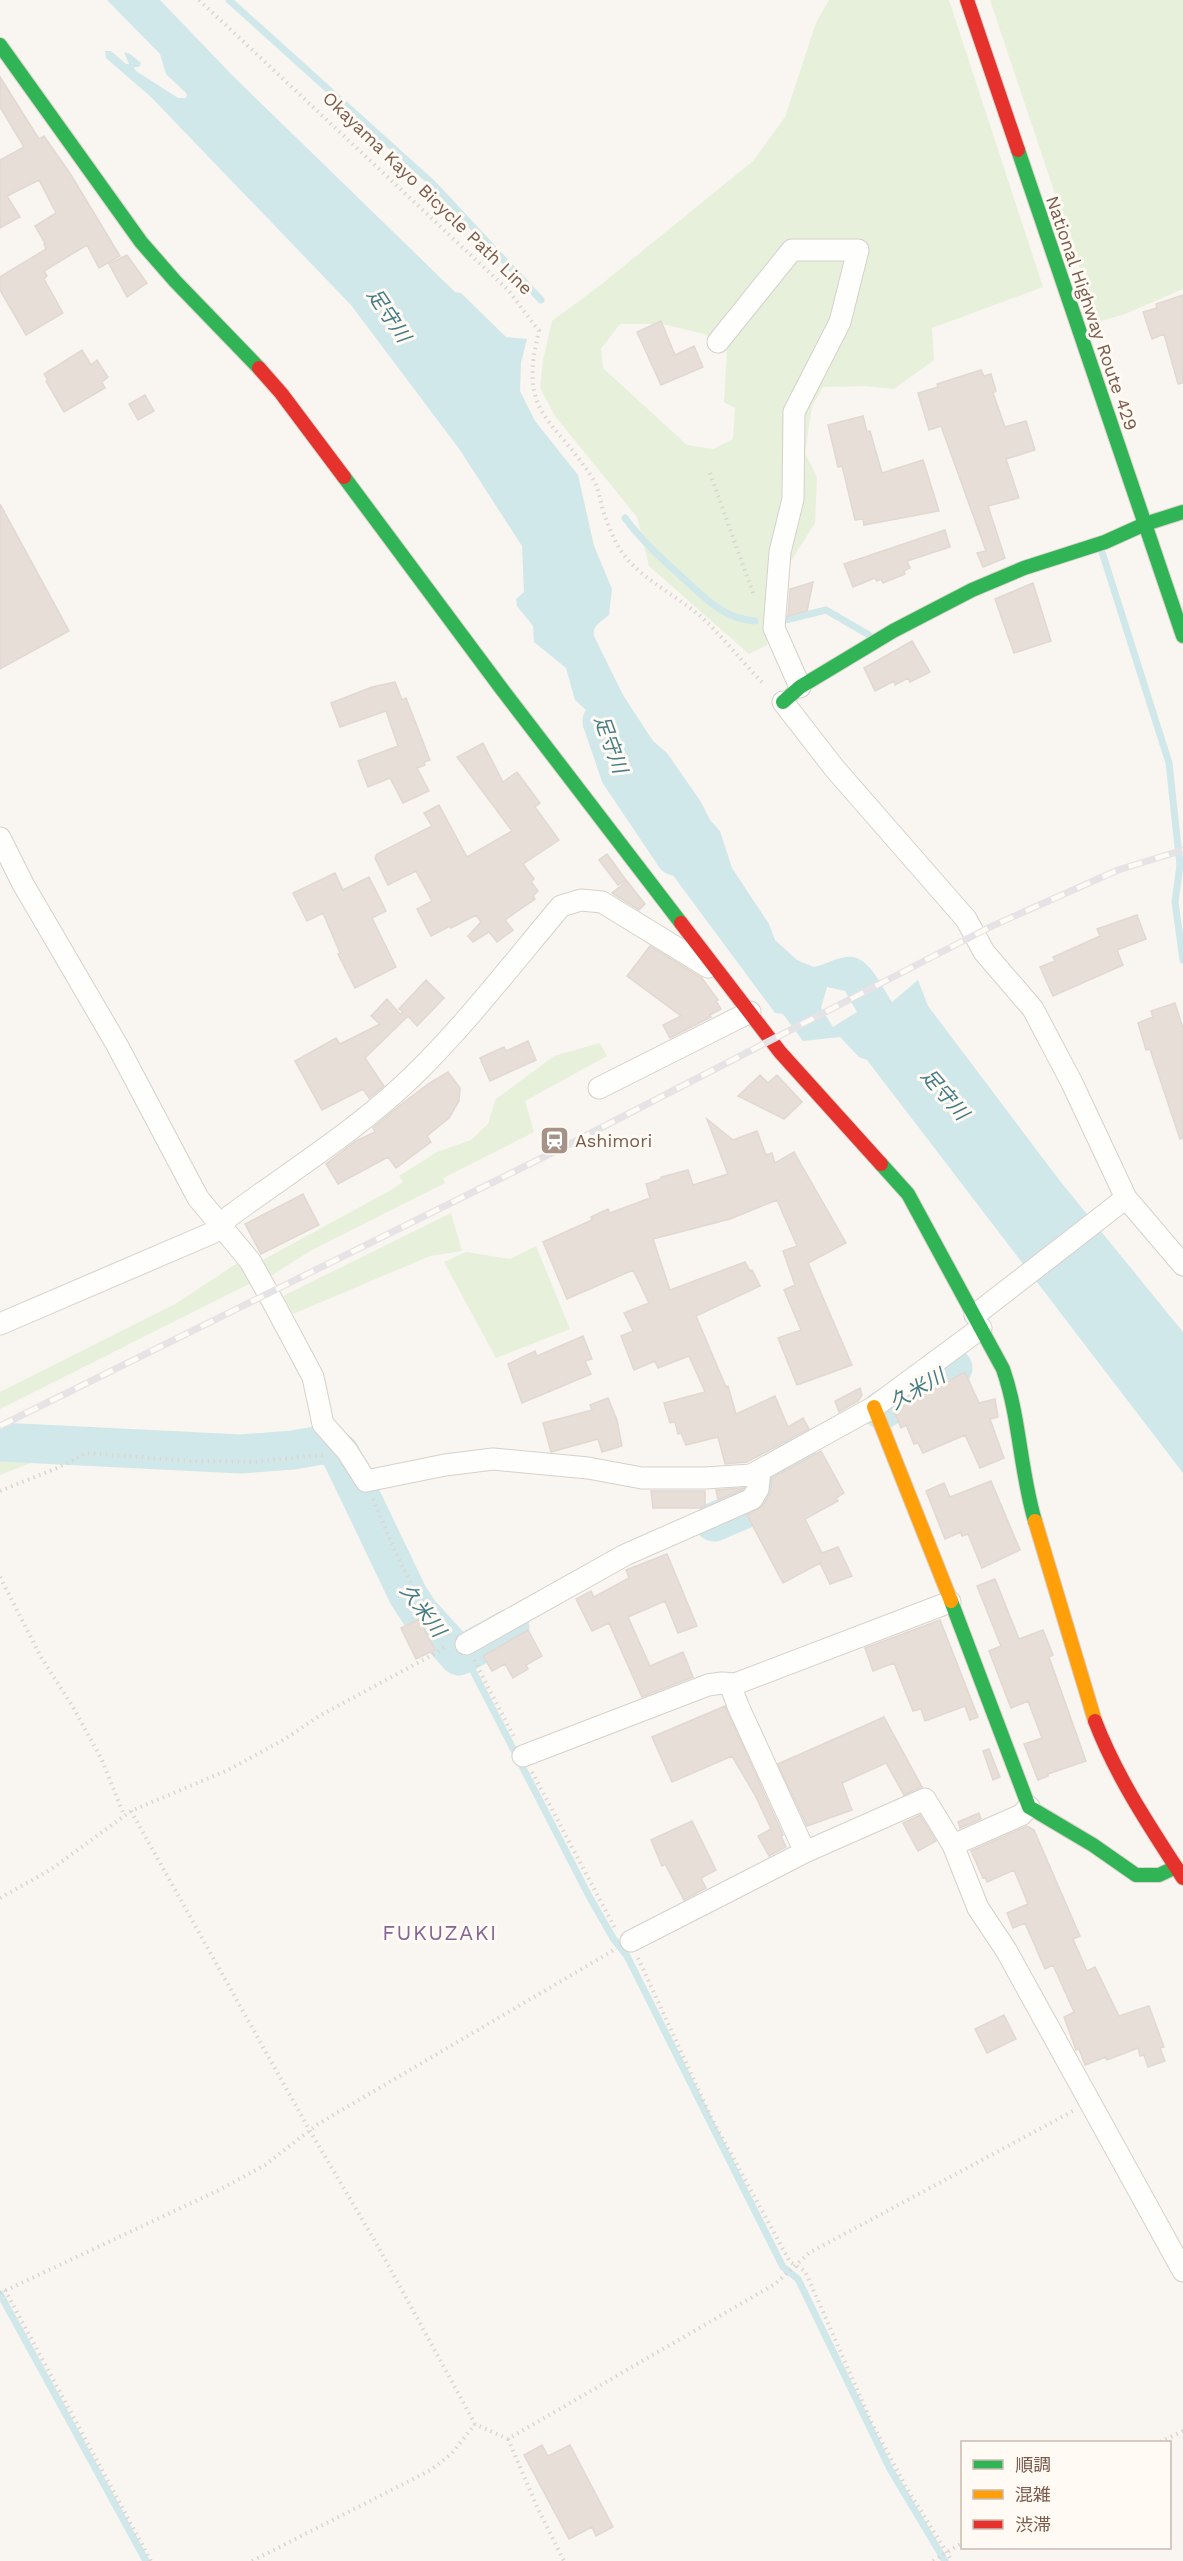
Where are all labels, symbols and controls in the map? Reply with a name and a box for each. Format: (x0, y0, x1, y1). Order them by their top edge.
street label: Okayama Kayo Bicycle Path Line (319, 87, 537, 299)
street label: National Highway Route 429 (1042, 193, 1142, 433)
water label: 足守川 (362, 283, 417, 348)
water label: 足守川 (589, 712, 633, 778)
water label: 足守川 (916, 1063, 975, 1126)
station icon: Ashimori (538, 1124, 570, 1156)
place label: Ashimori (575, 1130, 652, 1151)
water label: 久米川 (885, 1363, 951, 1414)
water label: 久米川 (395, 1579, 452, 1643)
district label: FUKUZAKI (382, 1920, 498, 1945)
legend (961, 2441, 1171, 2549)
text: 順調 (1015, 2454, 1051, 2475)
text: 混雑 (1015, 2484, 1051, 2505)
text: 渋滞 (1015, 2514, 1051, 2535)

